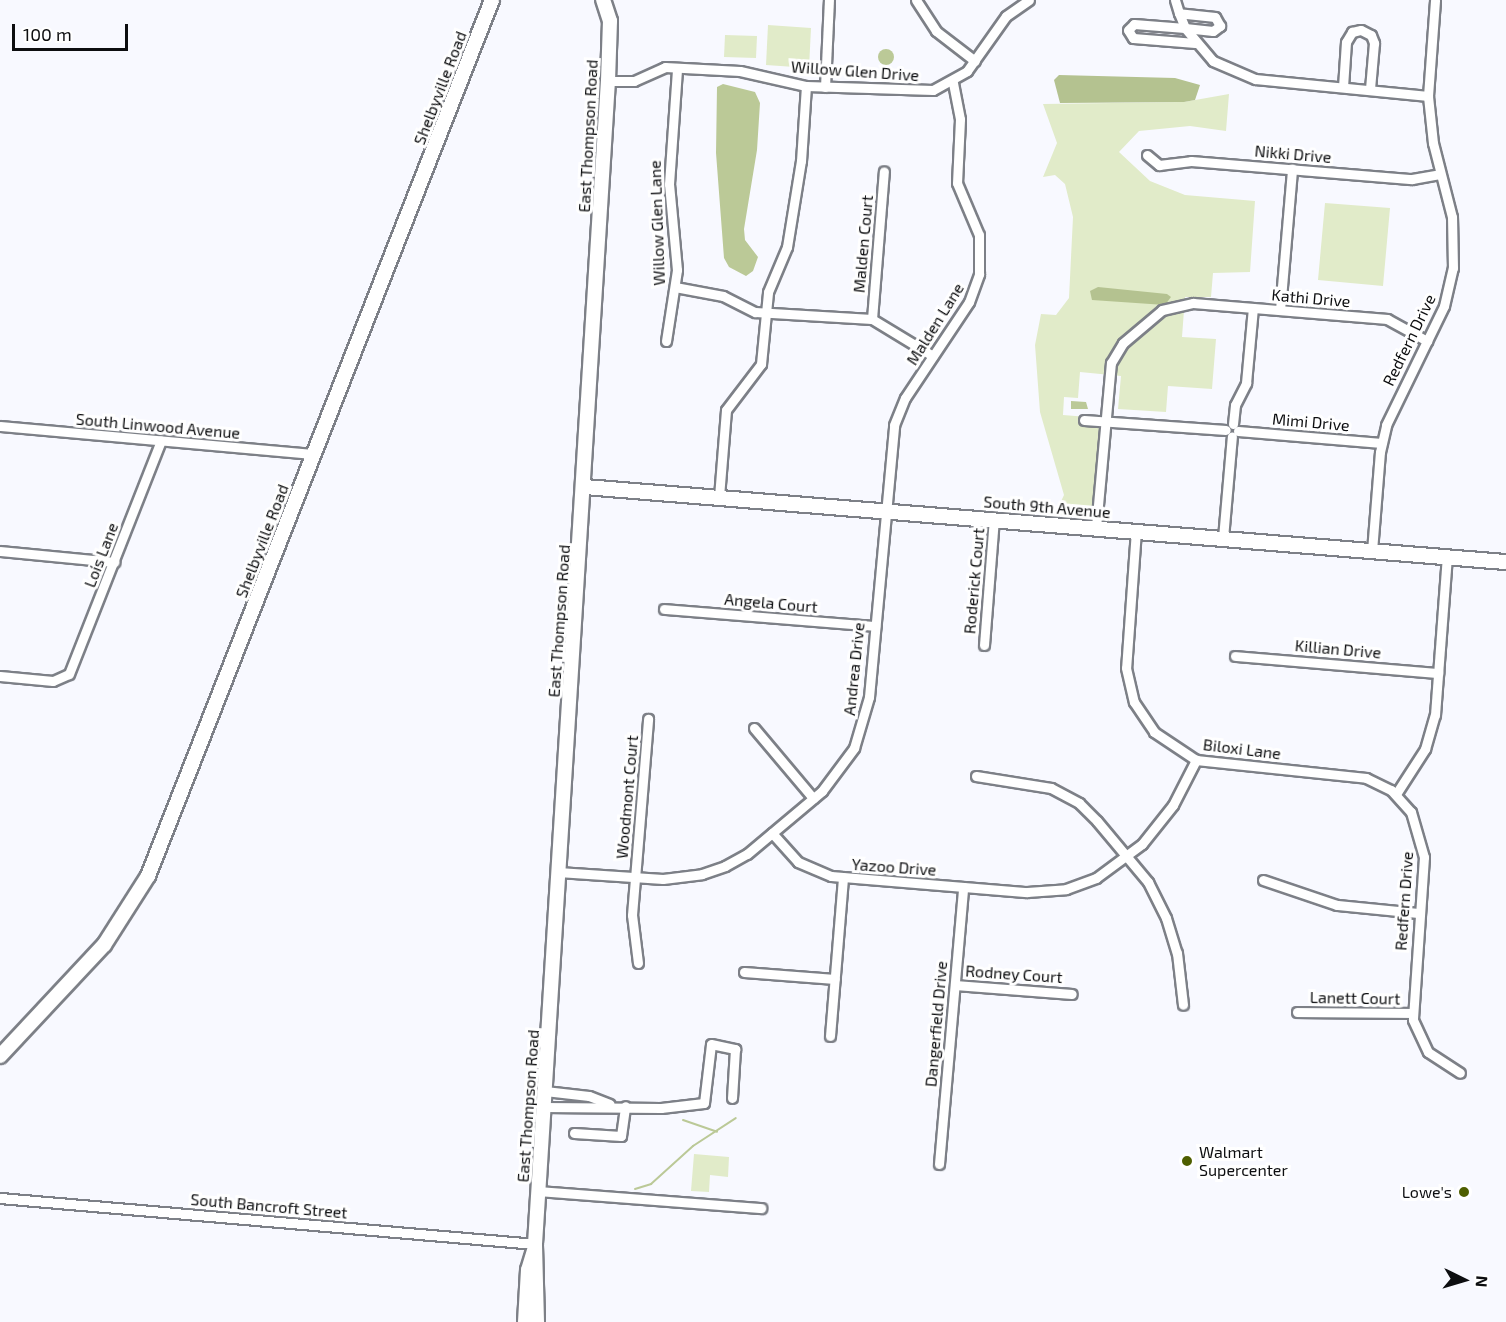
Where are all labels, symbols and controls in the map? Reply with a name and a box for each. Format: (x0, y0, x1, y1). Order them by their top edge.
scale bar (15, 12, 130, 50)
text: 100 m (23, 23, 72, 45)
street label: Shelbyville Road (410, 29, 470, 147)
street label: Willow Glen Drive (790, 57, 920, 85)
street label: East Thompson Road (574, 59, 602, 213)
street label: Nikki Drive (1254, 141, 1332, 167)
street label: Willow Glen Lane (645, 160, 669, 286)
street label: Malden Court (849, 194, 877, 294)
street label: Malden Lane (902, 279, 968, 369)
street label: Kathi Drive (1271, 285, 1351, 311)
street label: Redfern Drive (1379, 291, 1439, 389)
street label: South Linwood Avenue (75, 409, 241, 443)
street label: Mimi Drive (1272, 409, 1350, 435)
street label: Shelbyville Road (232, 482, 292, 600)
street label: South 9th Avenue (982, 492, 1112, 522)
street label: Lois Lane (80, 520, 122, 590)
street label: Roderick Court (960, 527, 988, 635)
street label: East Thompson Road (544, 544, 574, 698)
street label: Angela Court (724, 589, 818, 617)
street label: Andrea Drive (840, 621, 868, 717)
street label: Killian Drive (1294, 636, 1382, 662)
street label: Woodmont Court (612, 734, 642, 860)
street label: Biloxi Lane (1202, 735, 1282, 763)
street label: Redfern Drive (1391, 851, 1417, 951)
street label: Yazoo Drive (851, 854, 937, 880)
street label: Dangerfield Drive (921, 960, 951, 1088)
street label: Rodney Court (965, 961, 1063, 987)
street label: Lanett Court (1310, 988, 1400, 1008)
street label: East Thompson Road (513, 1029, 543, 1183)
place label: Walmart Supercenter (1199, 1142, 1288, 1180)
marker: Walmart Supercenter (1180, 1154, 1194, 1168)
place label: Lowe's (1402, 1182, 1452, 1202)
marker: Lowe's (1457, 1185, 1471, 1199)
street label: South Bancroft Street (190, 1190, 348, 1222)
north arrow (1434, 1250, 1494, 1310)
text: N (1472, 1275, 1492, 1288)

